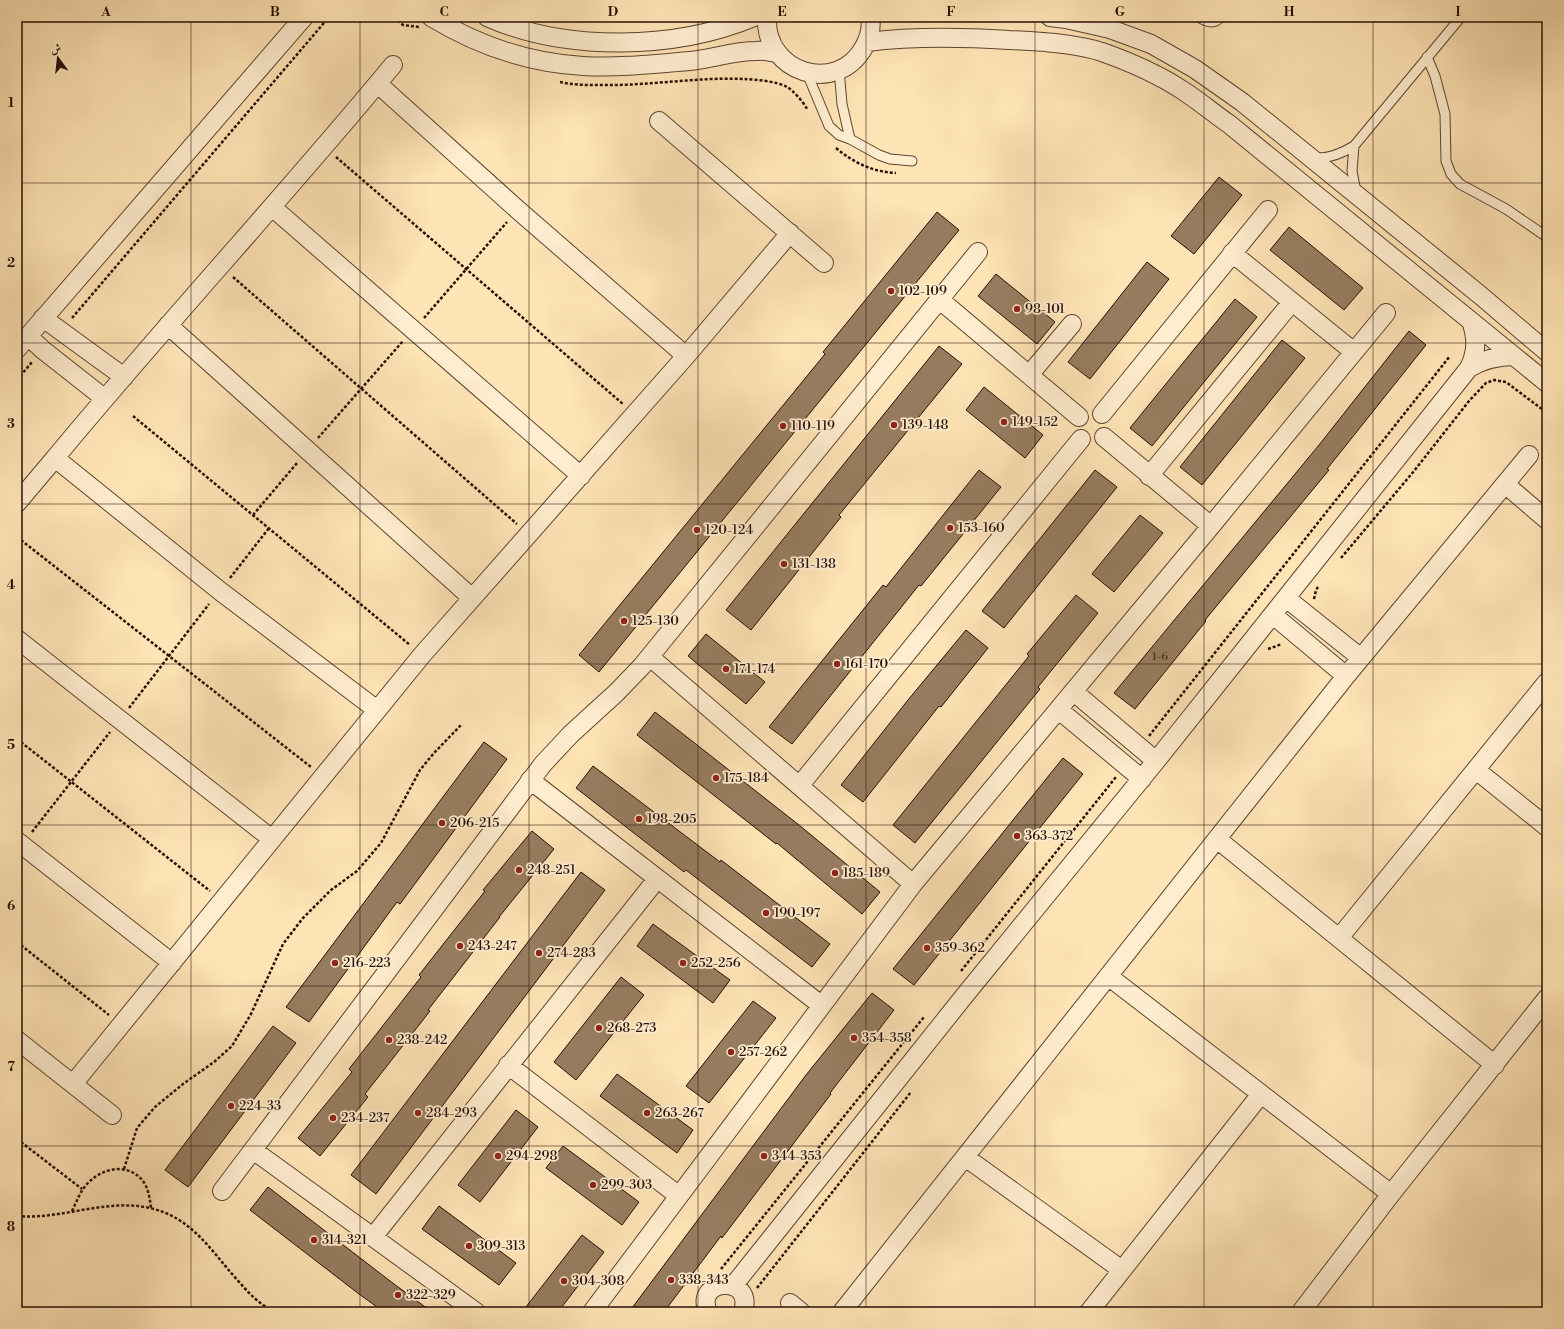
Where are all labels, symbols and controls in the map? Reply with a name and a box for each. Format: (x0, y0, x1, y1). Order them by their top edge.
text: A (100, 4, 111, 20)
text: B (270, 4, 280, 20)
text: C (439, 4, 449, 20)
text: D (608, 4, 618, 20)
text: E (777, 4, 787, 20)
text: F (946, 4, 956, 20)
text: G (1115, 4, 1126, 20)
text: H (1284, 4, 1295, 20)
text: I (1455, 4, 1461, 20)
north arrow (38, 38, 78, 78)
text: ش (49, 41, 63, 57)
text: 1 (8, 95, 15, 111)
text: 2 (7, 255, 15, 271)
place label: 102-109 (899, 283, 947, 299)
marker: 102-109 (886, 286, 896, 296)
place label: 98-101 (1025, 301, 1065, 317)
marker: 98-101 (1012, 304, 1022, 314)
place label: 149-152 (1012, 414, 1058, 430)
text: 3 (7, 416, 15, 432)
place label: 139-148 (902, 417, 949, 433)
marker: 149-152 (999, 417, 1009, 427)
place label: 110-119 (791, 418, 835, 434)
marker: 139-148 (889, 420, 899, 430)
marker: 110-119 (778, 421, 788, 431)
place label: 153-160 (958, 520, 1005, 536)
place label: 120-124 (705, 522, 753, 538)
marker: 153-160 (945, 523, 955, 533)
marker: 120-124 (692, 525, 702, 535)
place label: 131-138 (792, 556, 836, 572)
marker: 131-138 (779, 559, 789, 569)
text: 4 (7, 577, 16, 593)
place label: 125-130 (632, 613, 679, 629)
marker: 125-130 (619, 616, 629, 626)
house number: 1-6 (1152, 650, 1168, 664)
place label: 161-170 (845, 656, 889, 672)
marker: 161-170 (832, 659, 842, 669)
place label: 171-174 (734, 661, 775, 677)
marker: 171-174 (721, 664, 731, 674)
text: 5 (7, 737, 15, 753)
place label: 175-184 (724, 770, 769, 786)
marker: 175-184 (711, 773, 721, 783)
place label: 198-205 (647, 811, 696, 827)
marker: 198-205 (634, 814, 644, 824)
place label: 206-215 (450, 815, 499, 831)
marker: 206-215 (437, 818, 447, 828)
place label: 363-372 (1025, 828, 1073, 844)
marker: 363-372 (1012, 831, 1022, 841)
place label: 248-251 (527, 862, 576, 878)
marker: 248-251 (514, 865, 524, 875)
place label: 185-189 (843, 865, 890, 881)
marker: 185-189 (830, 868, 840, 878)
text: 6 (7, 898, 15, 914)
place label: 190-197 (774, 905, 821, 921)
marker: 190-197 (761, 908, 771, 918)
place label: 243-247 (468, 938, 517, 954)
place label: 359-362 (935, 940, 985, 956)
marker: 243-247 (455, 941, 465, 951)
marker: 359-362 (922, 943, 932, 953)
place label: 274-283 (547, 945, 596, 961)
marker: 274-283 (534, 948, 544, 958)
place label: 216-223 (343, 955, 391, 971)
place label: 252-256 (691, 955, 741, 971)
marker: 216-223 (330, 958, 340, 968)
marker: 252-256 (678, 958, 688, 968)
place label: 268-273 (607, 1020, 656, 1036)
marker: 268-273 (594, 1023, 604, 1033)
place label: 354-358 (862, 1030, 912, 1046)
place label: 238-242 (397, 1032, 447, 1048)
marker: 354-358 (849, 1033, 859, 1043)
marker: 238-242 (384, 1035, 394, 1045)
place label: 257-262 (739, 1044, 787, 1060)
marker: 257-262 (726, 1047, 736, 1057)
text: 7 (7, 1059, 15, 1075)
place label: 224-33 (239, 1098, 281, 1114)
marker: 224-33 (226, 1101, 236, 1111)
place label: 284-293 (426, 1105, 477, 1121)
place label: 263-267 (655, 1105, 704, 1121)
marker: 284-293 (413, 1108, 423, 1118)
marker: 263-267 (642, 1108, 652, 1118)
place label: 234-237 (341, 1110, 390, 1126)
marker: 234-237 (328, 1113, 338, 1123)
place label: 294-298 (506, 1148, 557, 1164)
place label: 344-353 (772, 1148, 822, 1164)
marker: 294-298 (493, 1151, 503, 1161)
marker: 344-353 (759, 1151, 769, 1161)
place label: 299-303 (601, 1177, 652, 1193)
marker: 299-303 (588, 1180, 598, 1190)
text: 8 (7, 1219, 15, 1235)
place label: 314-321 (322, 1232, 368, 1248)
marker: 314-321 (309, 1235, 319, 1245)
place label: 309-313 (477, 1238, 525, 1254)
marker: 309-313 (464, 1241, 474, 1251)
place label: 338-343 (679, 1272, 729, 1288)
place label: 304-308 (572, 1273, 624, 1289)
marker: 338-343 (666, 1275, 676, 1285)
marker: 304-308 (559, 1276, 569, 1286)
place label: 322-329 (406, 1287, 456, 1303)
marker: 322-329 (393, 1290, 403, 1300)

